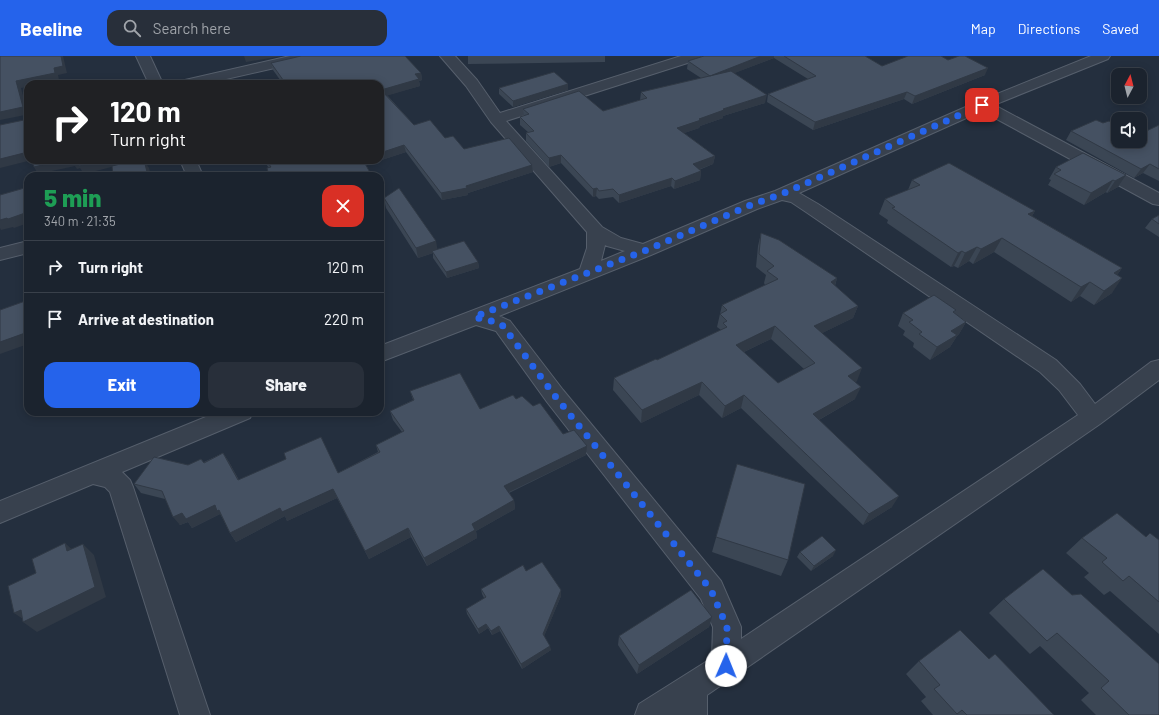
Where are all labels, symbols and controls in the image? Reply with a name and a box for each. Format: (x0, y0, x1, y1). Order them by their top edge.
search box (107, 10, 387, 46)
text: Beeline (20, 17, 83, 40)
icon: search (121, 17, 143, 39)
text: Search here (153, 19, 231, 37)
text: Map (971, 20, 996, 37)
text: Directions (1018, 20, 1080, 37)
text: Saved (1102, 20, 1139, 37)
north arrow (1111, 68, 1147, 104)
map controls (1111, 68, 1147, 148)
pin (965, 88, 999, 122)
text: 120 m (110, 94, 181, 128)
icon: arrive (971, 94, 993, 116)
icon: right (44, 96, 96, 148)
button: sound (1111, 112, 1147, 148)
text: Turn right (110, 128, 186, 150)
text: 5 min (44, 183, 101, 212)
button: close (322, 185, 364, 227)
text: 340 m · 21:35 (44, 213, 116, 229)
icon: right (44, 256, 66, 278)
text: Turn right (78, 258, 143, 276)
text: 120 m (327, 258, 364, 276)
icon: arrive (44, 308, 66, 330)
text: Arrive at destination (78, 310, 214, 328)
text: 220 m (324, 310, 364, 328)
button: Exit (44, 362, 200, 408)
button: Share (208, 362, 364, 408)
position arrow (705, 645, 747, 687)

